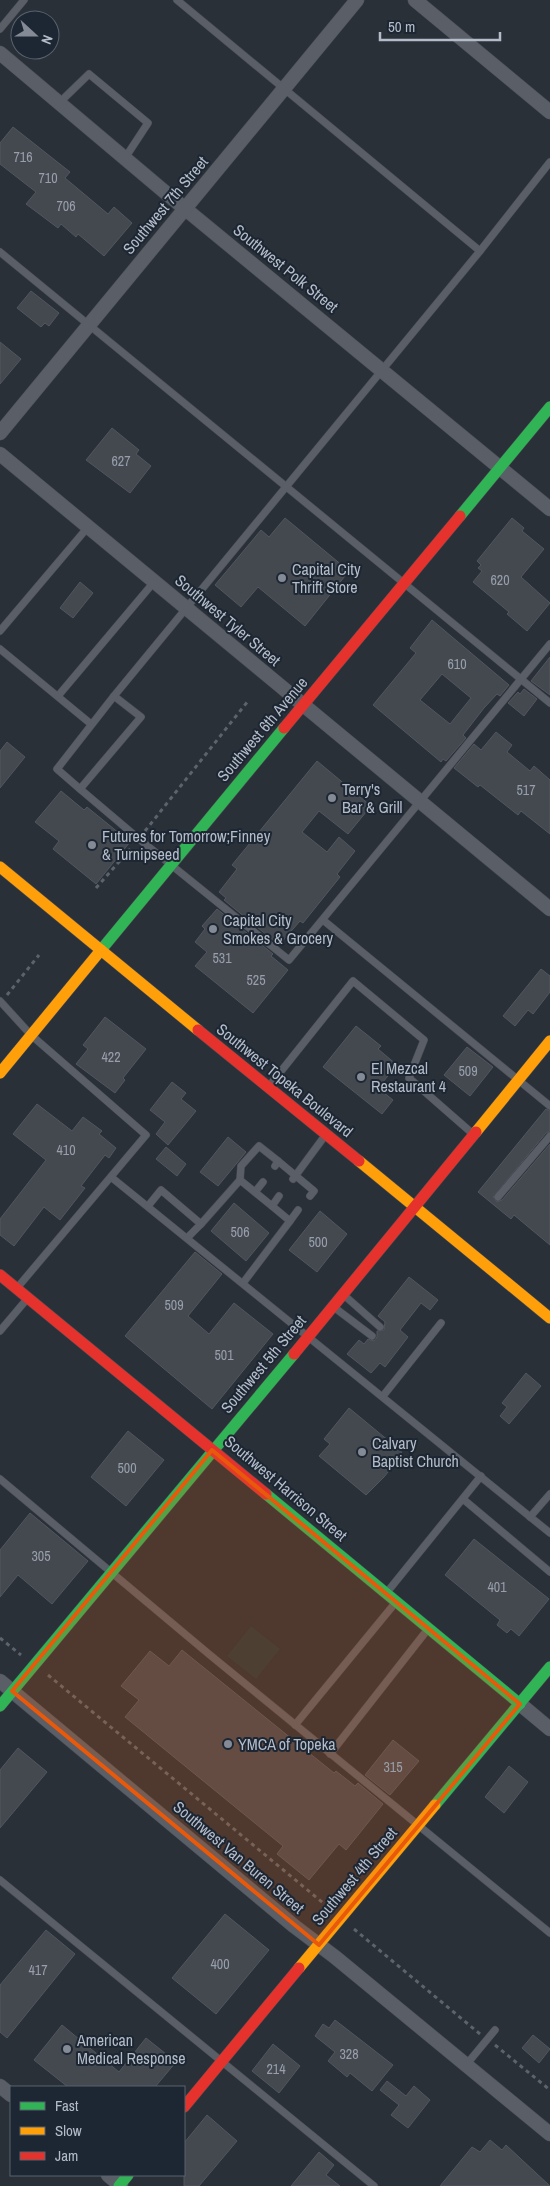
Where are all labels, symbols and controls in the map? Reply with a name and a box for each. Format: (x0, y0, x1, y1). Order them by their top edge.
north arrow (10, 10, 60, 60)
scale bar (380, 10, 500, 42)
text: 50 m (388, 16, 415, 37)
text: N (37, 33, 57, 47)
house number: 716 (13, 148, 33, 166)
street label: Southwest 7th Street (117, 151, 213, 259)
house number: 710 (38, 169, 58, 187)
house number: 706 (56, 197, 76, 215)
street label: Southwest Polk Street (229, 219, 343, 317)
house number: 627 (111, 452, 131, 470)
place label: Capital City Thrift Store (292, 558, 361, 598)
street label: Southwest Tyler Street (170, 569, 286, 671)
house number: 620 (490, 571, 510, 589)
marker: Capital City Thrift Store (276, 572, 288, 584)
house number: 610 (447, 655, 467, 673)
street label: Southwest 6th Avenue (212, 672, 312, 786)
place label: Terry's Bar & Grill (342, 778, 403, 818)
house number: 517 (516, 781, 536, 799)
marker: Terry's Bar & Grill (326, 792, 338, 804)
place label: Futures for Tomorrow;Finney & Turnipseed (102, 825, 271, 865)
marker: Futures for Tomorrow;Finney & Turnipseed (86, 839, 98, 851)
place label: Capital City Smokes & Grocery (223, 909, 334, 949)
marker: Capital City Smokes & Grocery (207, 923, 219, 935)
house number: 531 (212, 949, 232, 967)
house number: 525 (246, 971, 266, 989)
street label: Southwest Topeka Boulevard (212, 1018, 358, 1142)
house number: 422 (101, 1048, 121, 1066)
place label: El Mezcal Restaurant 4 (371, 1057, 446, 1097)
house number: 509 (458, 1062, 478, 1080)
marker: El Mezcal Restaurant 4 (355, 1071, 367, 1083)
house number: 410 (56, 1141, 76, 1159)
house number: 506 (230, 1223, 250, 1241)
house number: 500 (308, 1233, 328, 1251)
house number: 509 (164, 1296, 184, 1314)
street label: Southwest 5th Street (215, 1310, 311, 1418)
house number: 501 (214, 1346, 234, 1364)
street label: Southwest Harrison Street (220, 1430, 352, 1546)
place label: Calvary Baptist Church (372, 1432, 459, 1472)
marker: Calvary Baptist Church (356, 1446, 368, 1458)
house number: 500 (117, 1459, 137, 1477)
house number: 305 (31, 1547, 51, 1565)
house number: 401 (487, 1578, 507, 1596)
place label: YMCA of Topeka (238, 1733, 336, 1755)
marker: YMCA of Topeka (222, 1738, 234, 1750)
house number: 315 (383, 1758, 403, 1776)
street label: Southwest Van Buren Street (169, 1796, 309, 1919)
street label: Southwest 4th Street (306, 1822, 402, 1930)
house number: 400 (210, 1955, 230, 1973)
house number: 417 (28, 1961, 48, 1979)
place label: American Medical Response (76, 2029, 186, 2069)
marker: American Medical Response (61, 2043, 73, 2055)
house number: 328 (339, 2045, 359, 2063)
house number: 214 (266, 2060, 286, 2078)
legend (10, 2086, 185, 2176)
text: Fast (55, 2095, 79, 2116)
text: Slow (55, 2120, 82, 2141)
text: Jam (55, 2145, 78, 2166)

